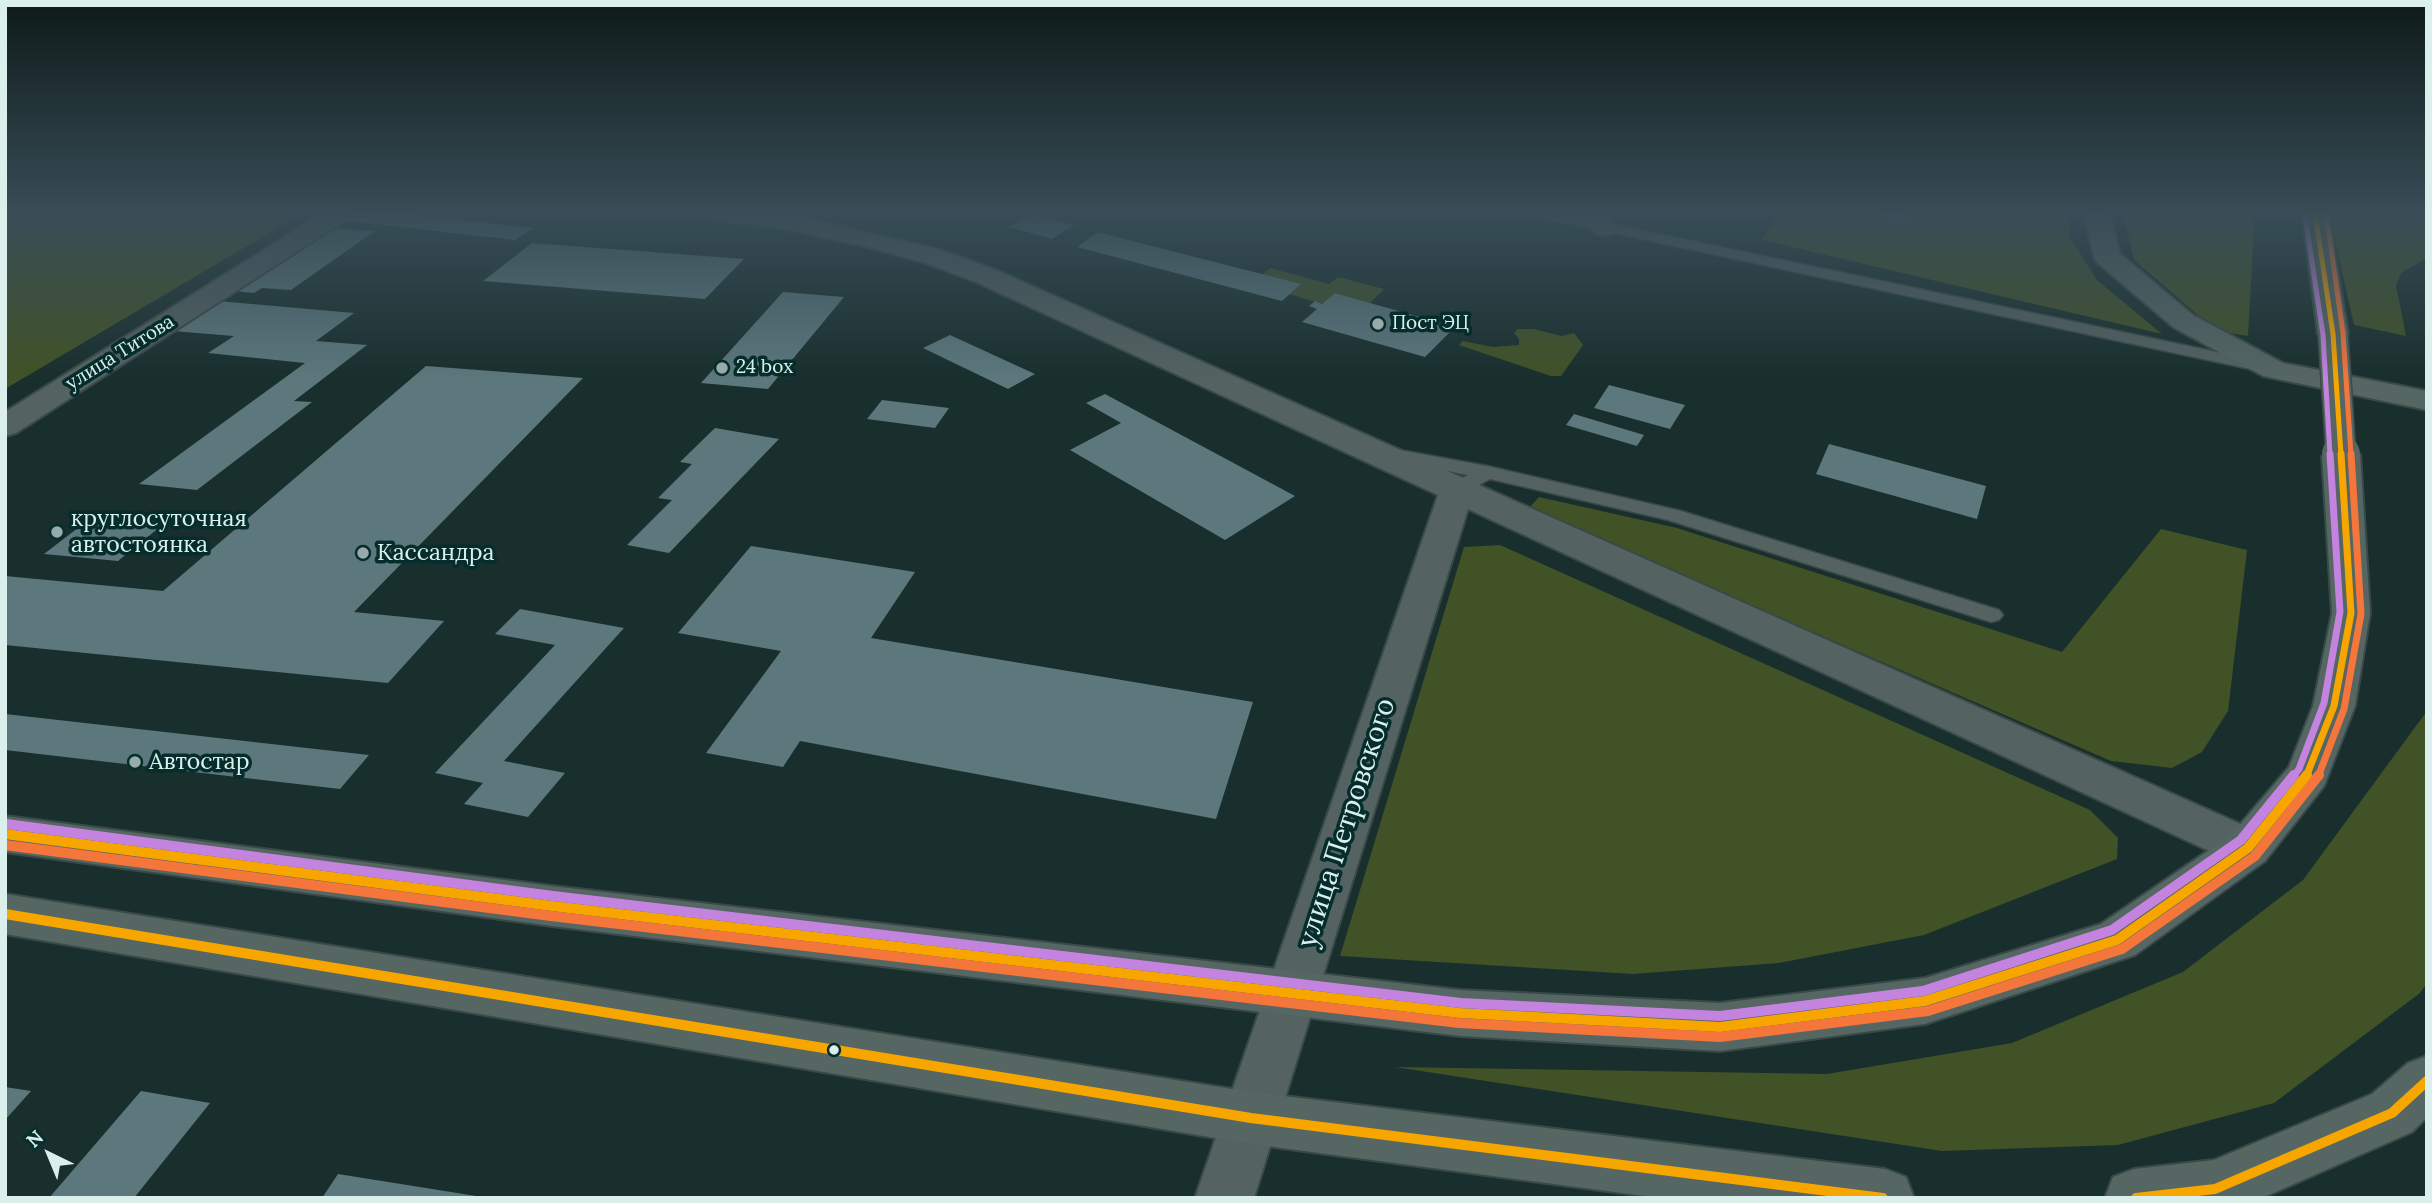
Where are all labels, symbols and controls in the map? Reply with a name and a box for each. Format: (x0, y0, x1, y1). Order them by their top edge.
street label: улица Титова (62, 311, 178, 395)
place label: Пост ЭЦ (1392, 313, 1469, 335)
marker: Пост ЭЦ (1370, 316, 1386, 332)
place label: 24 box (736, 357, 793, 379)
marker: 24 box (714, 360, 730, 376)
place label: круглосуточная автостоянка (71, 505, 247, 559)
marker: круглосуточная автостоянка (49, 524, 65, 540)
place label: Кассандра (377, 539, 494, 567)
marker: Кассандра (355, 545, 371, 561)
street label: улица Петровского (1291, 694, 1403, 952)
place label: Автостар (149, 748, 249, 776)
marker: Автостар (127, 754, 143, 770)
unlabelled marker (827, 1043, 841, 1057)
north arrow (14, 1119, 84, 1189)
text: N (21, 1125, 48, 1152)

